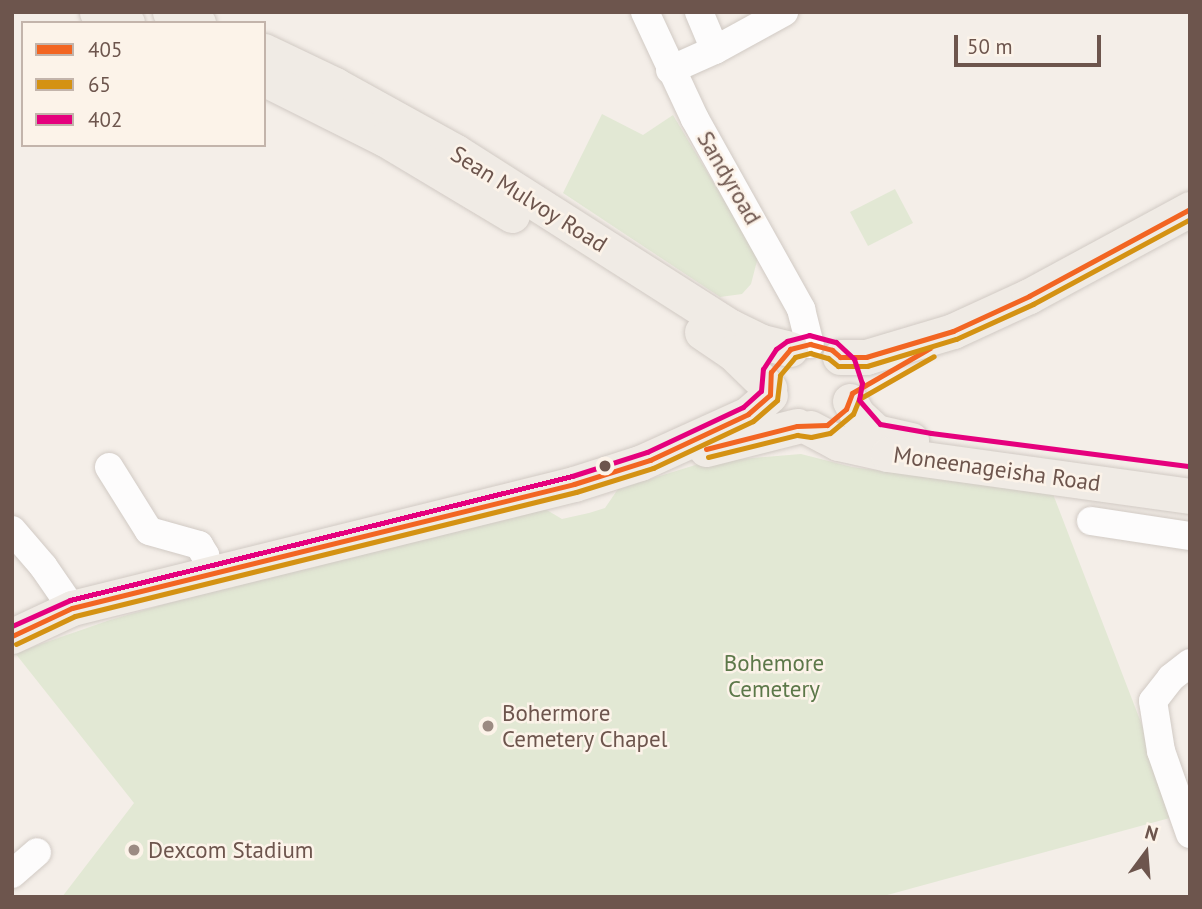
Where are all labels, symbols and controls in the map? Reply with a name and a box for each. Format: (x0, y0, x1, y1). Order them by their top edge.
legend (21, 21, 266, 147)
scale bar (957, 21, 1104, 65)
text: 50 m (967, 33, 1013, 60)
text: 405 (88, 36, 122, 63)
text: 65 (88, 71, 111, 98)
text: 402 (88, 106, 122, 133)
street label: Sandyroad (691, 126, 767, 230)
street label: Sean Mulvoy Road (445, 140, 613, 258)
street label: Moneenageisha Road (892, 441, 1102, 497)
unlabelled marker (598, 459, 612, 473)
park label: Bohemore Cemetery (724, 649, 824, 703)
place label: Bohermore Cemetery Chapel (502, 699, 668, 753)
marker: Bohermore Cemetery Chapel (480, 718, 496, 734)
north arrow (1111, 818, 1181, 888)
text: N (1142, 820, 1161, 846)
place label: Dexcom Stadium (148, 836, 314, 864)
marker: Dexcom Stadium (126, 842, 142, 858)

